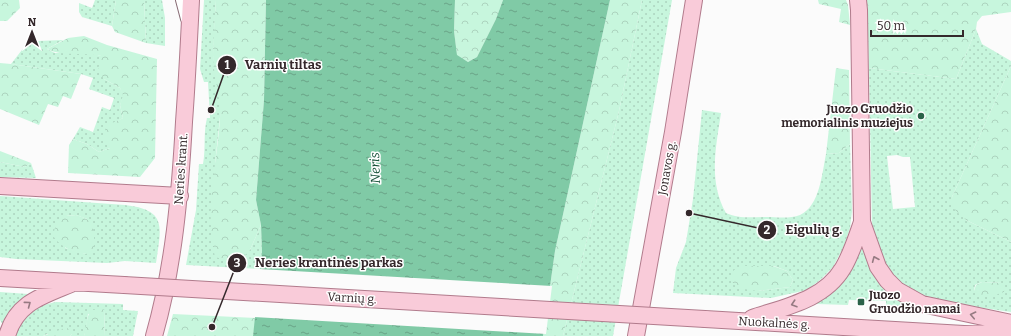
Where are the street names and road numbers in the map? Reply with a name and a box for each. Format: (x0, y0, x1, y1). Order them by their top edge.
street label: Neries krant. (172, 133, 190, 205)
street label: Jonavos g. (655, 140, 679, 197)
street label: Varnių g. (327, 290, 377, 306)
street label: Nuokalnės g. (738, 314, 810, 332)

